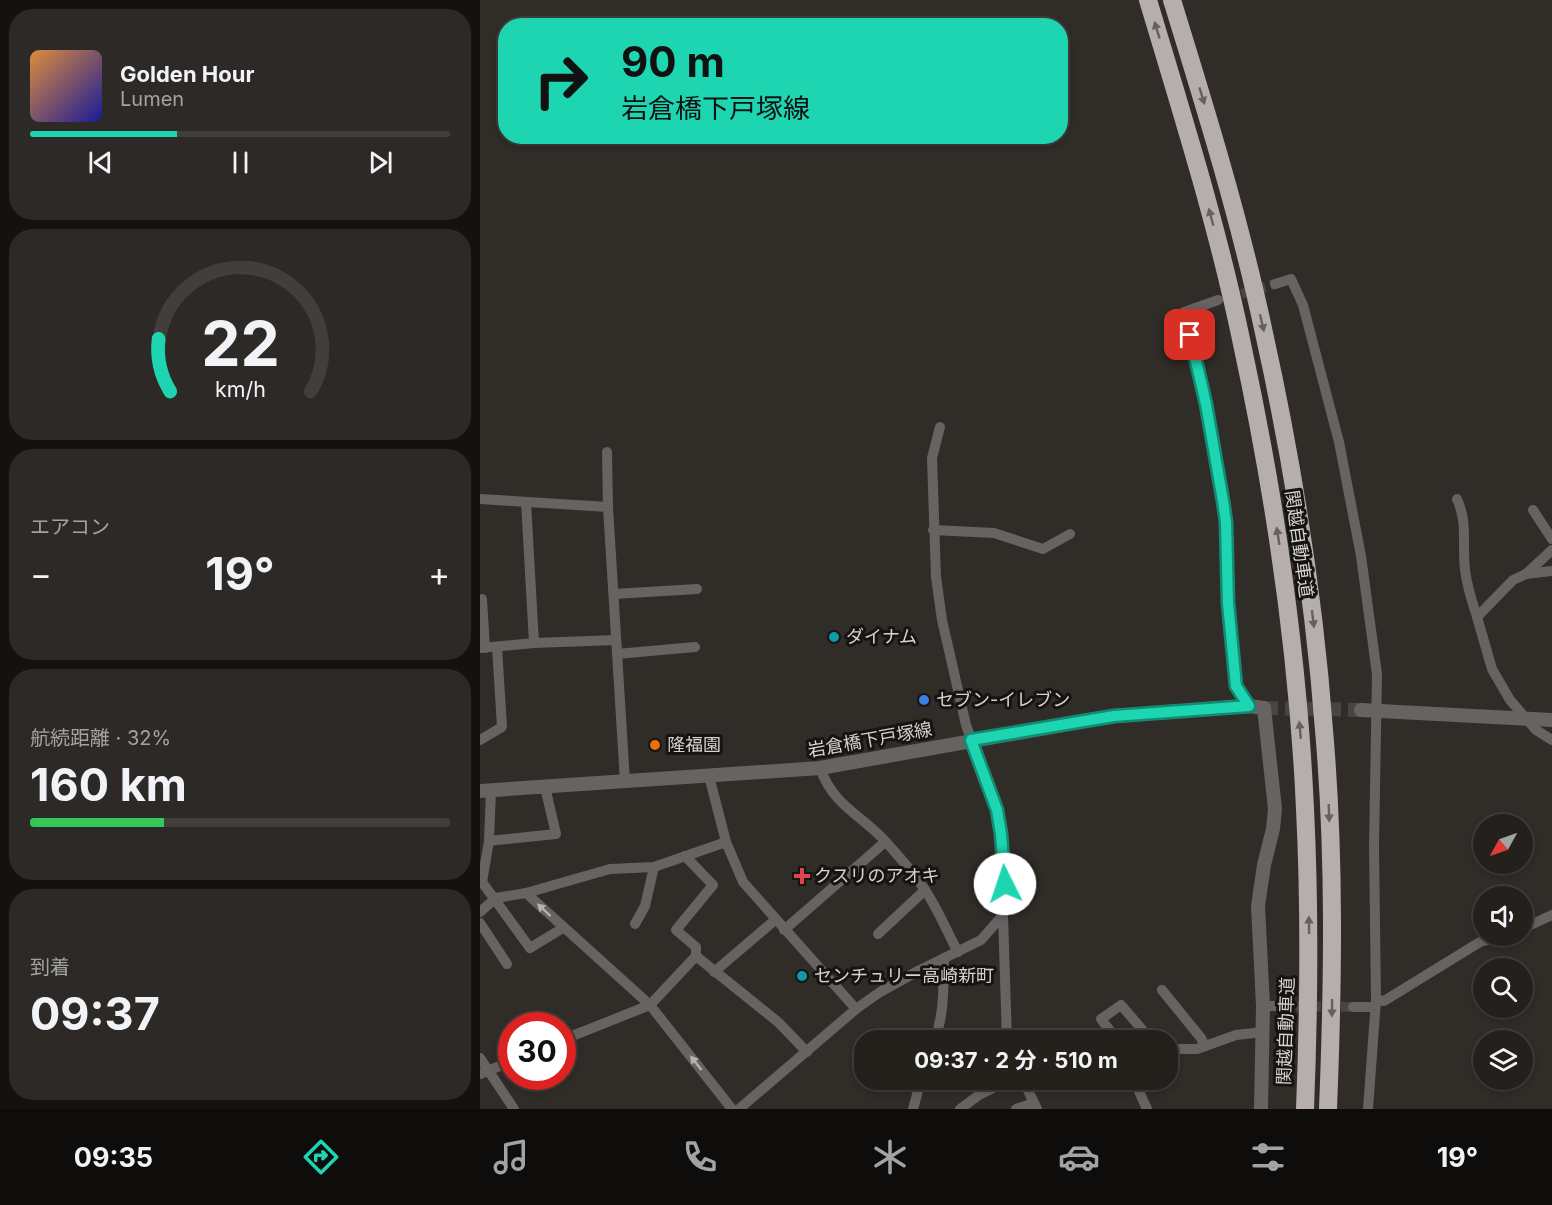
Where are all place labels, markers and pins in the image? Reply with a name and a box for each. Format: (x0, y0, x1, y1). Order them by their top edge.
pin (1164, 309, 1215, 360)
place label: ダイナム (846, 626, 917, 647)
marker: ダイナム (827, 630, 841, 644)
place label: セブン-イレブン (936, 689, 1070, 710)
marker: セブン-イレブン (917, 693, 931, 707)
place label: 隆福園 (667, 734, 721, 755)
marker: 隆福園 (648, 738, 662, 752)
place label: クスリのアオキ (814, 865, 939, 886)
marker: クスリのアオキ (795, 869, 809, 883)
place label: センチュリー高崎新町 (814, 965, 994, 986)
marker: センチュリー高崎新町 (795, 969, 809, 983)

